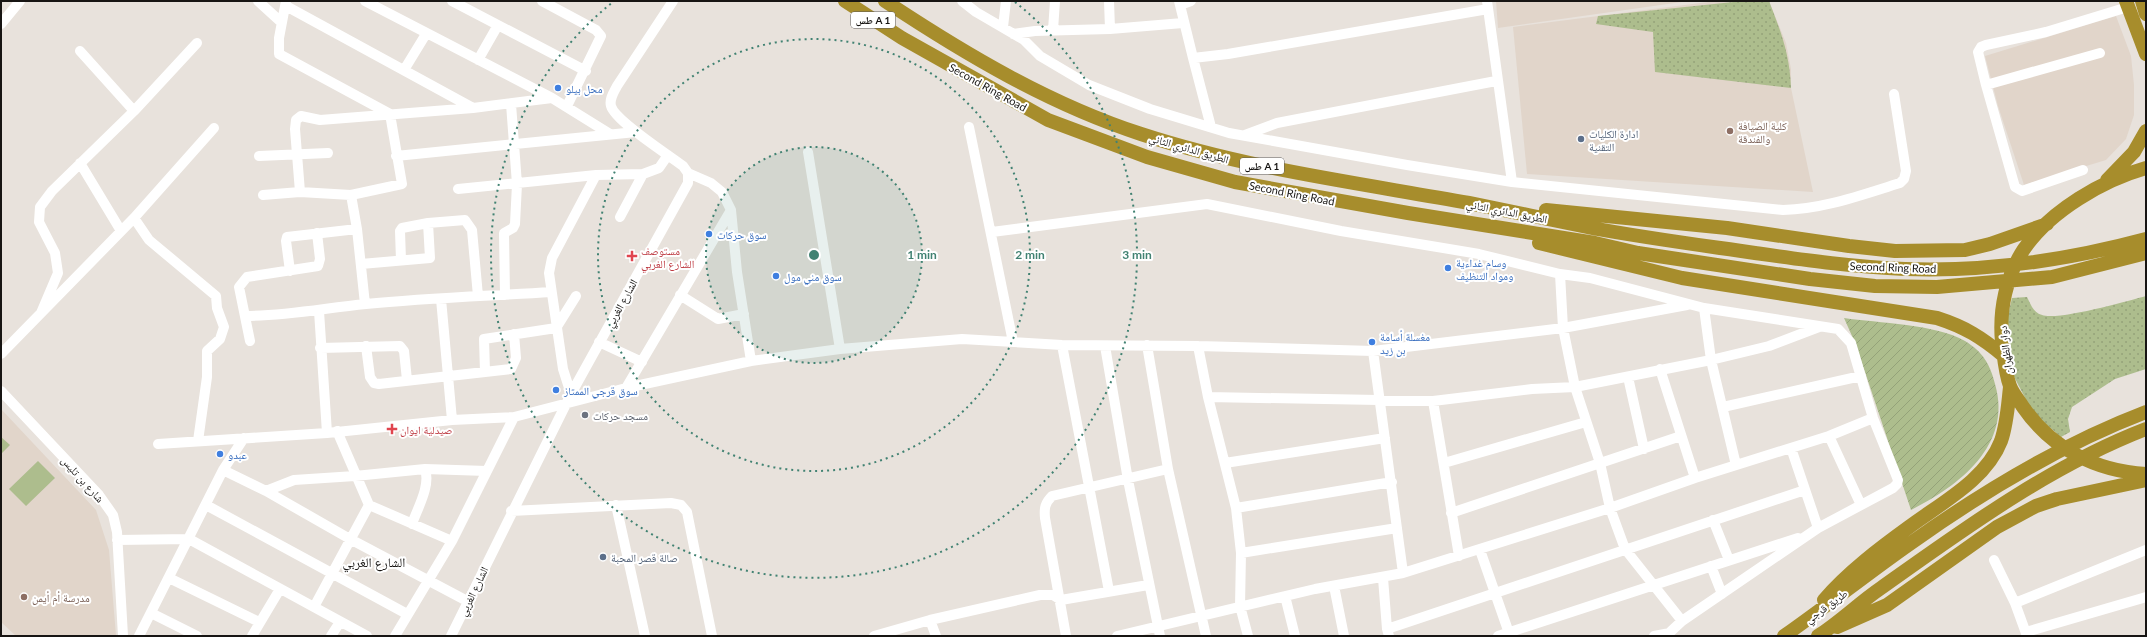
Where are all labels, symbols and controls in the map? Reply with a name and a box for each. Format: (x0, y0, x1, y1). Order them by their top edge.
road number: طس A 1 (851, 12, 895, 28)
street label: Second Ring Road (947, 60, 1029, 114)
place label: محل بيلو (566, 82, 603, 96)
marker: محل بيلو (553, 83, 563, 93)
place label: كلية الضيافة والفندقة (1738, 119, 1787, 145)
marker: كلية الضيافة والفندقة (1725, 126, 1735, 136)
place label: ادارة الكليات التقنية (1589, 127, 1638, 153)
street label: الطريق الدائري الثاني (1147, 130, 1230, 168)
marker: ادارة الكليات التقنية (1576, 134, 1586, 144)
road number: طس A 1 (1240, 158, 1284, 174)
street label: Second Ring Road (1248, 178, 1336, 208)
street label: الطريق الدائري الثاني (1465, 197, 1549, 228)
place label: سوق حركات (717, 228, 767, 242)
marker: سوق حركات (704, 229, 714, 239)
place label: مستوصف الشارع الغربي (641, 244, 694, 272)
text: 1 min (907, 247, 937, 262)
text: 2 min (1015, 247, 1045, 262)
text: 3 min (1122, 247, 1152, 262)
centre of rings (807, 248, 821, 262)
marker: مستوصف الشارع الغربي (626, 250, 638, 262)
place label: وسام غداءية ومواد التنظيف (1456, 256, 1513, 282)
street label: Second Ring Road (1849, 259, 1937, 275)
marker: وسام غداءية ومواد التنظيف (1443, 263, 1453, 273)
place label: سوق مني مول (784, 270, 842, 285)
marker: سوق مني مول (771, 271, 781, 281)
street label: الشارع الغربي (602, 277, 642, 331)
street label: دوار الظهران (1996, 324, 2015, 375)
place label: مغسلة أسامة بن زيد (1380, 330, 1430, 357)
marker: مغسلة أسامة بن زيد (1367, 337, 1377, 347)
place label: سوق قرجي الممتاز (563, 384, 638, 399)
marker: سوق قرجي الممتاز (551, 385, 561, 395)
place label: مسجد حركات (593, 409, 648, 422)
marker: مسجد حركات (580, 410, 590, 420)
place label: صيدلية ايوان (400, 423, 453, 437)
marker: صيدلية ايوان (387, 424, 397, 434)
place label: عبدو (228, 448, 248, 461)
marker: عبدو (215, 449, 225, 459)
street label: شارع بن تليس (58, 453, 107, 505)
place label: صالة قصر المحبة (611, 551, 678, 564)
marker: صالة قصر المحبة (598, 552, 608, 562)
district label: الشارع الغربي (343, 554, 405, 573)
street label: الشارع الغربي (455, 564, 493, 619)
street label: طريق قرجي (1802, 586, 1851, 628)
place label: مدرسة أم أيمن (32, 591, 90, 605)
marker: مدرسة أم أيمن (19, 592, 29, 602)

